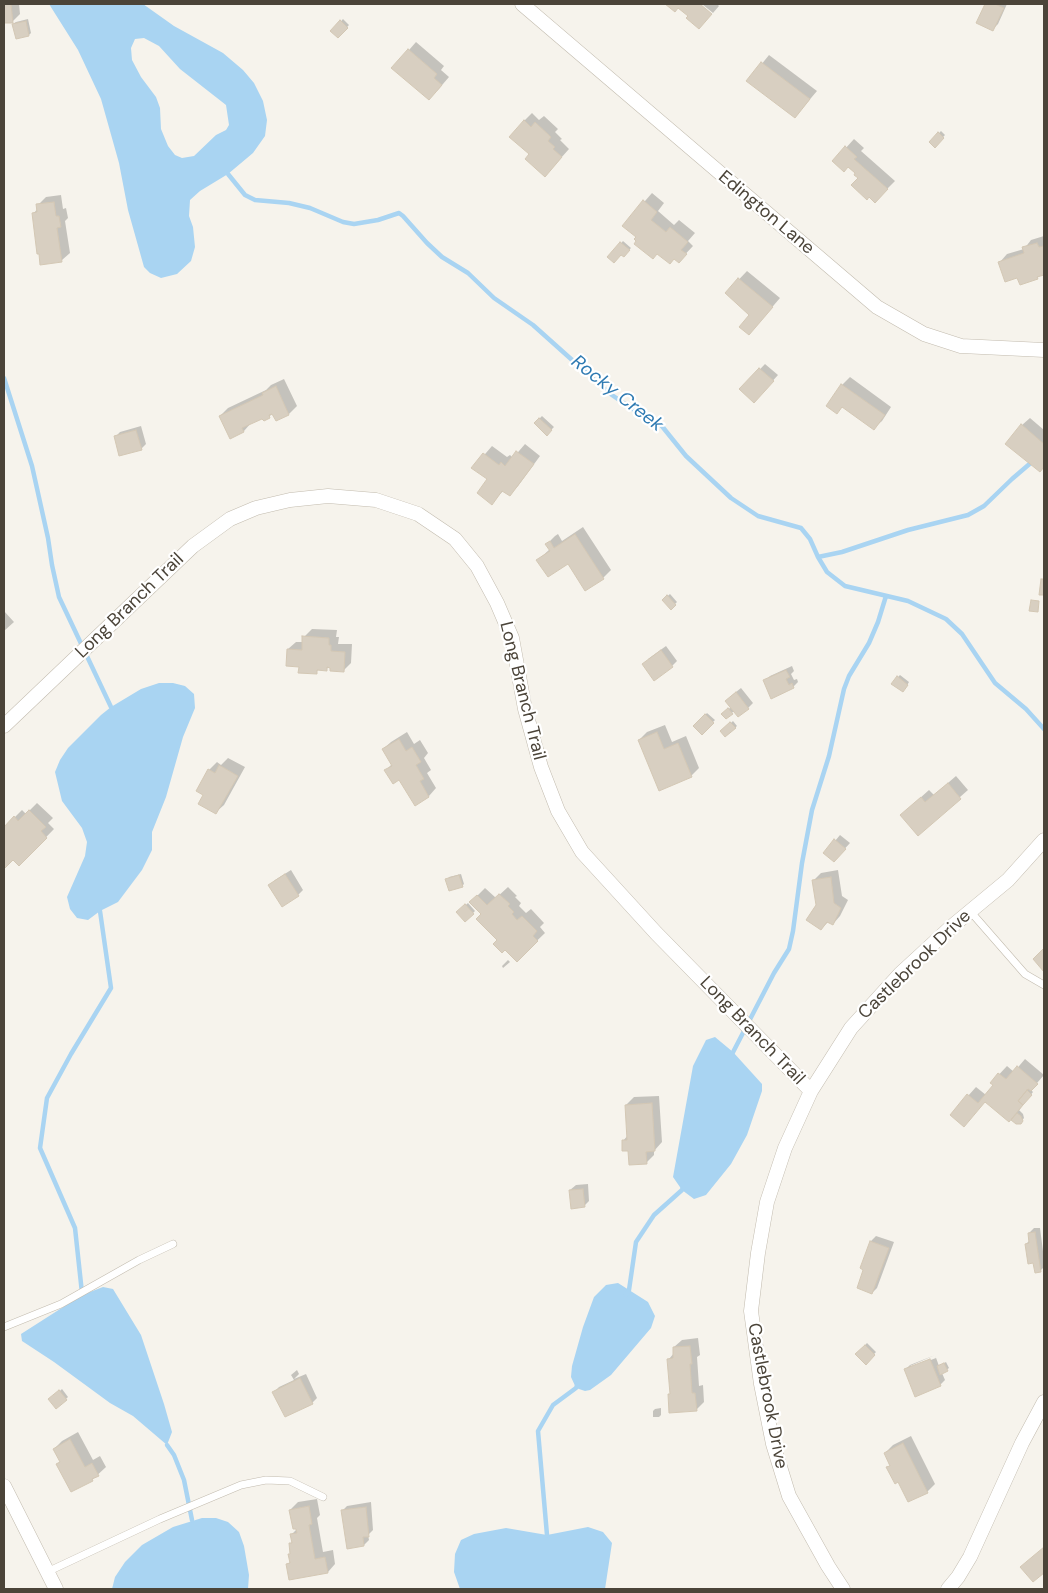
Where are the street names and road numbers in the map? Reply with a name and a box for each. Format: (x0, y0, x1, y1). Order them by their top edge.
street label: Edington Lane (714, 167, 818, 259)
street label: Long Branch Trail (71, 549, 189, 663)
street label: Long Branch Trail (494, 620, 550, 762)
street label: Castlebrook Drive (854, 906, 976, 1024)
street label: Long Branch Trail (695, 972, 809, 1090)
street label: Castlebrook Drive (742, 1321, 792, 1471)

